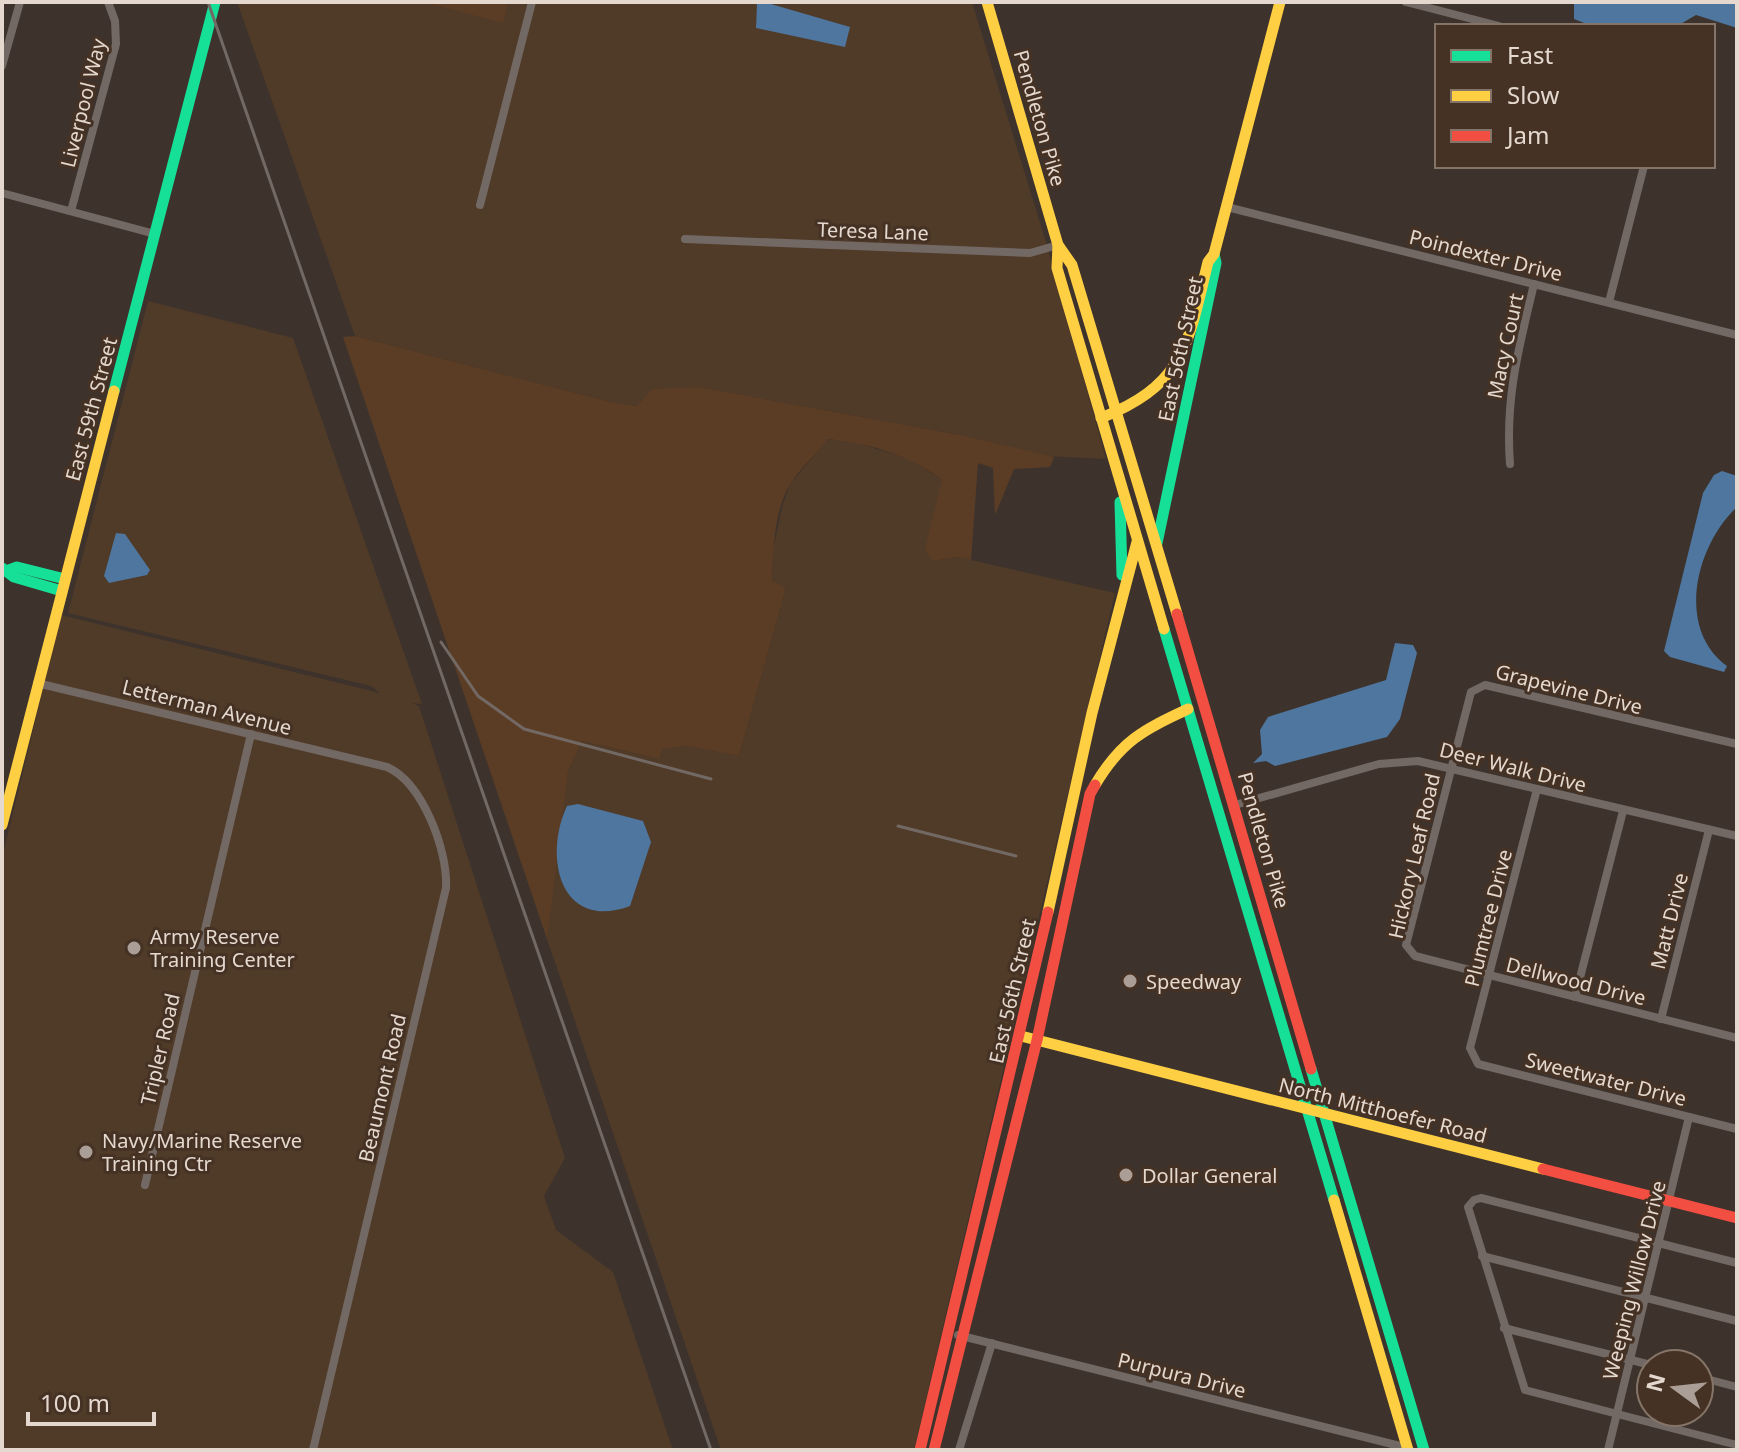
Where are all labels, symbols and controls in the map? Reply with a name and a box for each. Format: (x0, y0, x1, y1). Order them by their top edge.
legend (1435, 24, 1715, 168)
street label: Liverpool Way (54, 35, 112, 170)
text: Fast (1507, 38, 1553, 71)
street label: Pendleton Pike (1008, 47, 1072, 189)
text: Slow (1507, 78, 1559, 111)
text: Jam (1505, 118, 1549, 151)
street label: Teresa Lane (817, 216, 929, 246)
street label: Poindexter Drive (1407, 223, 1565, 287)
street label: East 56th Street (1151, 274, 1209, 424)
street label: Macy Court (1481, 291, 1529, 401)
street label: East 59th Street (59, 334, 123, 484)
street label: Grapevine Drive (1493, 658, 1645, 720)
street label: Letterman Avenue (120, 673, 294, 741)
street label: Deer Walk Drive (1437, 736, 1589, 798)
street label: Pendleton Pike (1232, 769, 1296, 911)
street label: Hickory Leaf Road (1382, 771, 1446, 941)
street label: Plumtree Drive (1458, 847, 1518, 989)
street label: Matt Drive (1644, 870, 1694, 972)
street label: East 56th Street (982, 916, 1042, 1066)
place label: Army Reserve Training Center (150, 923, 295, 973)
marker: Army Reserve Training Center (125, 939, 143, 957)
street label: Dellwood Drive (1503, 951, 1649, 1011)
place label: Speedway (1146, 968, 1242, 995)
marker: Speedway (1121, 972, 1139, 990)
street label: Tripler Road (134, 991, 186, 1107)
street label: Beaumont Road (352, 1011, 412, 1165)
street label: Sweetwater Drive (1523, 1046, 1689, 1112)
street label: North Mitthoefer Road (1276, 1071, 1490, 1149)
place label: Navy/Marine Reserve Training Ctr (102, 1127, 302, 1177)
marker: Navy/Marine Reserve Training Ctr (77, 1143, 95, 1161)
place label: Dollar General (1142, 1162, 1277, 1189)
marker: Dollar General (1117, 1166, 1135, 1184)
street label: Weeping Willow Drive (1596, 1178, 1672, 1382)
street label: Purpura Drive (1115, 1346, 1249, 1404)
north arrow (1635, 1348, 1715, 1428)
text: N (1638, 1370, 1672, 1395)
scale bar (28, 1376, 154, 1426)
text: 100 m (40, 1386, 110, 1419)

